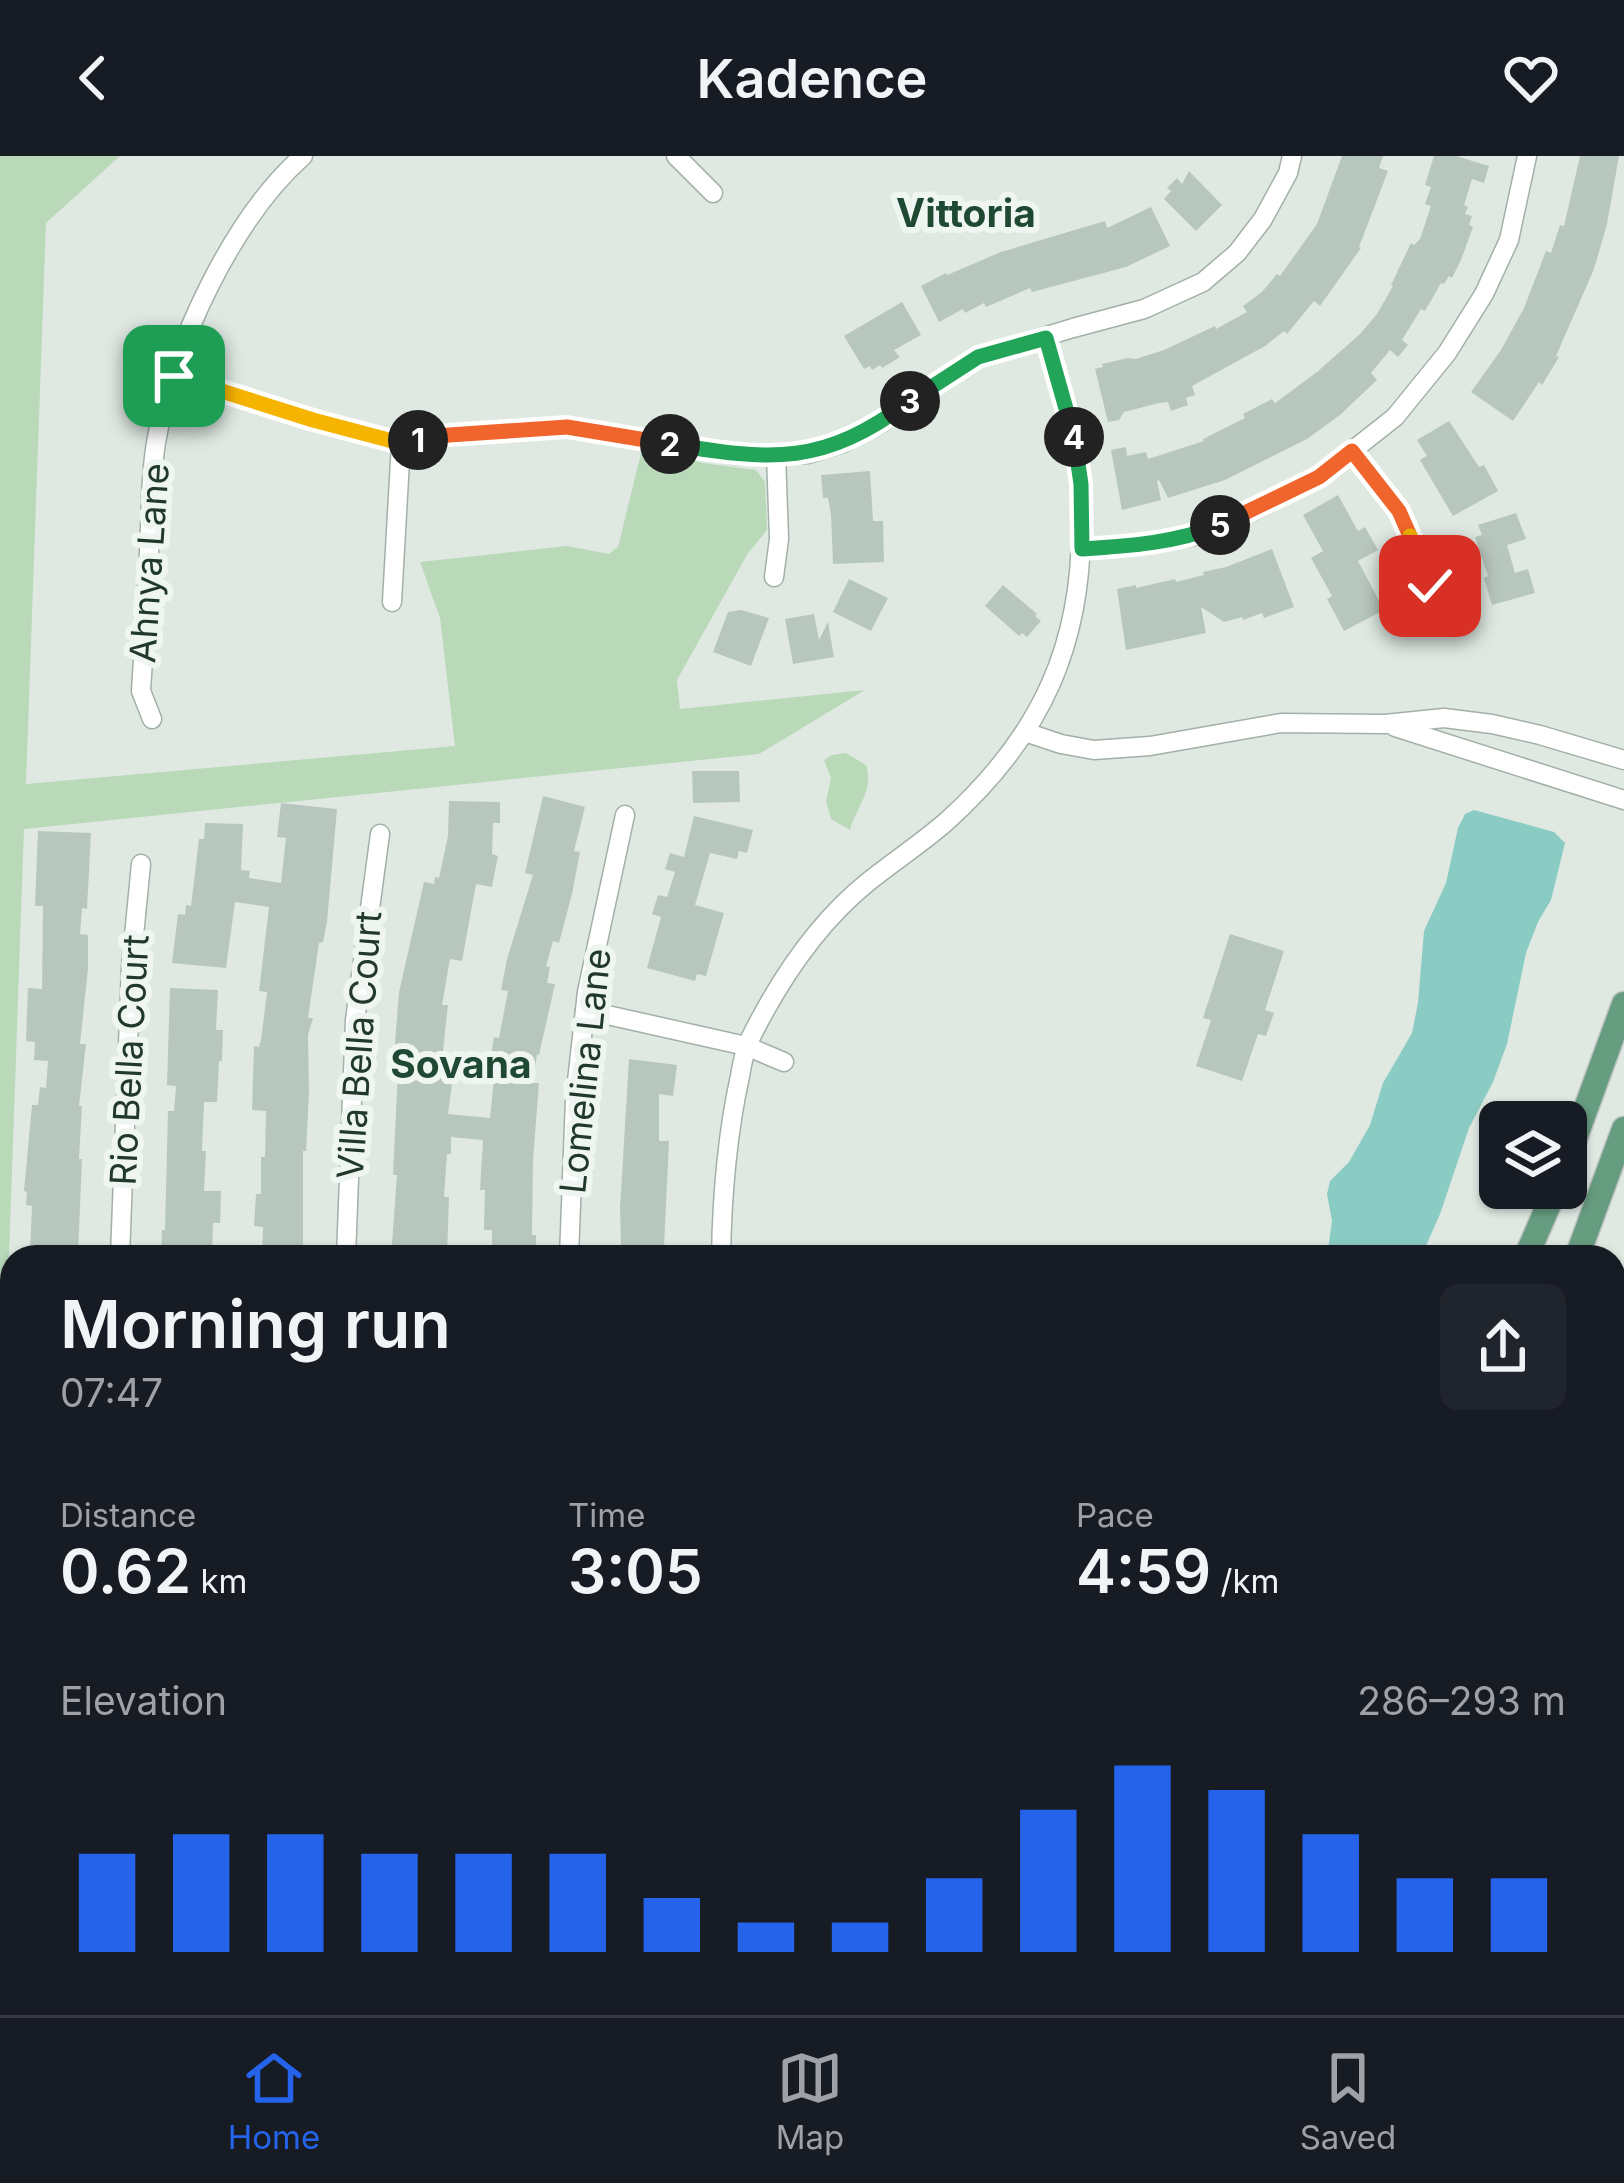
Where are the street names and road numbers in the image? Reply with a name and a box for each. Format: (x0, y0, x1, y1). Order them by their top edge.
street label: Ahnya Lane (120, 462, 178, 664)
street label: Villa Bella Court (328, 909, 390, 1181)
street label: Rio Bella Court (100, 933, 158, 1186)
street label: Lomelina Lane (550, 946, 620, 1196)

